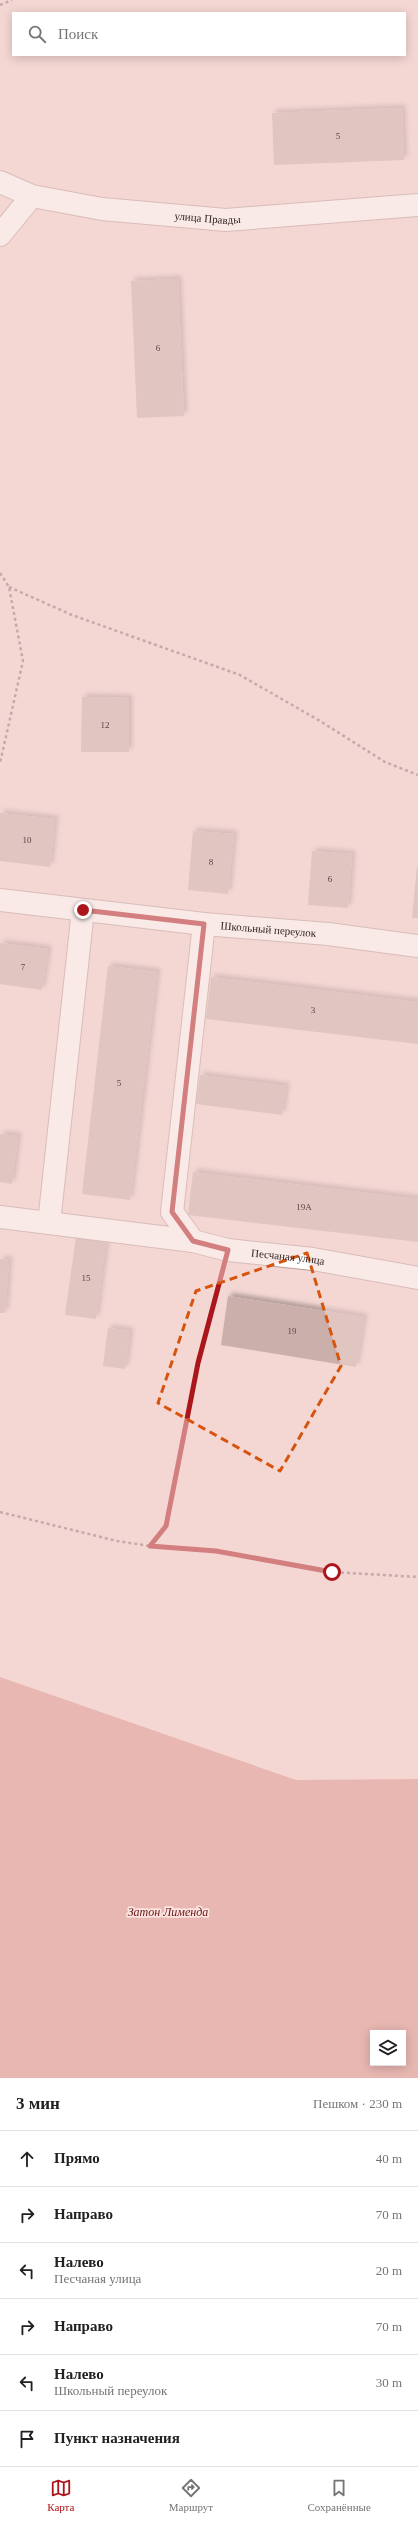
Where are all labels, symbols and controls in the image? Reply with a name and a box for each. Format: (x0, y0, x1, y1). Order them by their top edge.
search box (12, 12, 406, 56)
icon: search (26, 23, 48, 45)
text: Поиск (58, 26, 98, 42)
house number: 5 (336, 131, 341, 141)
street label: улица Правды (174, 209, 242, 226)
house number: 6 (156, 343, 161, 353)
house number: 12 (101, 720, 110, 730)
house number: 10 (23, 835, 32, 845)
house number: 8 (209, 857, 214, 867)
house number: 6 (328, 874, 333, 884)
route end (74, 901, 92, 919)
street label: Школьный переулок (220, 919, 317, 939)
house number: 7 (21, 962, 26, 972)
house number: 3 (311, 1005, 316, 1015)
house number: 5 (117, 1078, 122, 1088)
house number: 19А (296, 1202, 312, 1212)
street label: Песчаная улица (251, 1246, 326, 1267)
house number: 15 (82, 1273, 91, 1283)
house number: 19 (288, 1326, 297, 1336)
route start (323, 1563, 341, 1581)
water label: Затон Лименда (128, 1905, 208, 1919)
map controls (370, 2030, 406, 2066)
button: layers (370, 2030, 406, 2066)
text: 3 мин (16, 2094, 60, 2113)
text: Пешком · 230 m (313, 2096, 402, 2111)
icon: ahead (16, 2148, 38, 2170)
text: Прямо (54, 2150, 100, 2166)
text: 40 m (376, 2151, 402, 2166)
icon: right (16, 2204, 38, 2226)
text: Направо (54, 2206, 113, 2222)
text: 70 m (376, 2207, 402, 2222)
text: Налево (54, 2254, 104, 2270)
icon: left (16, 2260, 38, 2282)
text: 20 m (376, 2263, 402, 2278)
text: Песчаная улица (54, 2271, 141, 2286)
icon: right (16, 2316, 38, 2338)
text: Направо (54, 2318, 113, 2334)
text: 70 m (376, 2319, 402, 2334)
text: Налево (54, 2366, 104, 2382)
icon: left (16, 2372, 38, 2394)
text: 30 m (376, 2375, 402, 2390)
text: Школьный переулок (54, 2383, 167, 2398)
icon: arrive (16, 2428, 38, 2450)
text: Пункт назначения (54, 2430, 180, 2446)
tab: Карта (47, 2477, 74, 2513)
tab: Маршрут (169, 2477, 213, 2513)
tab: Сохранённые (308, 2477, 371, 2513)

